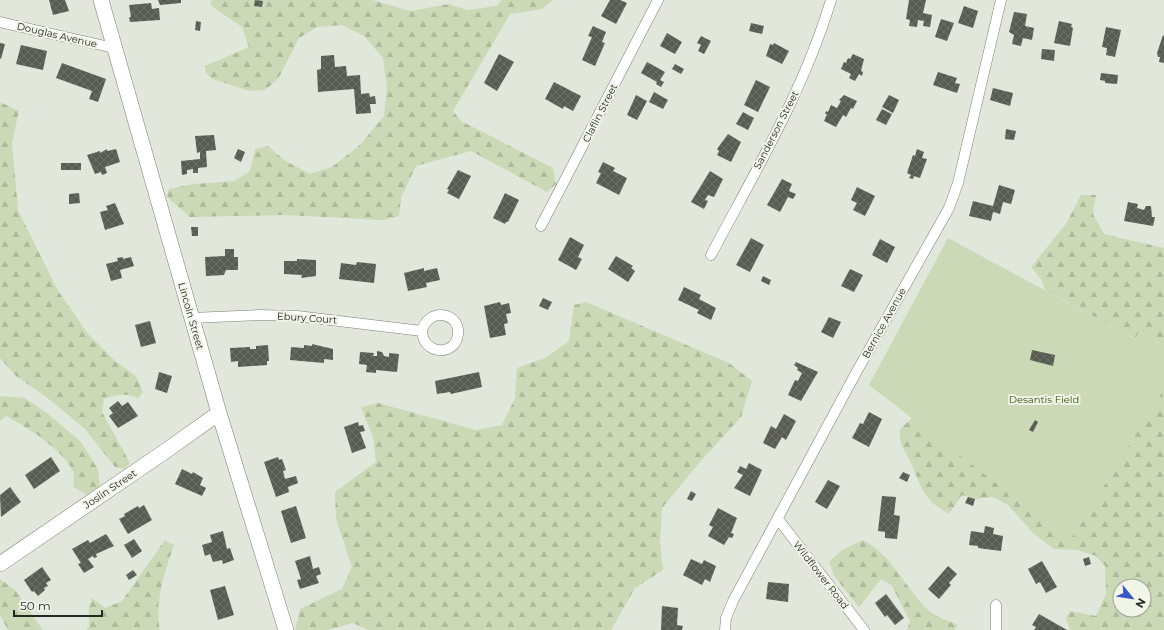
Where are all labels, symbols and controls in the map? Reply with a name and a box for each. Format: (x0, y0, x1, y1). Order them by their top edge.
street label: Douglas Avenue (16, 19, 98, 51)
street label: Claflin Street (580, 82, 620, 144)
street label: Sanderson Street (751, 89, 801, 171)
street label: Lincoln Street (175, 281, 207, 351)
street label: Bernice Avenue (859, 285, 909, 361)
street label: Ebury Court (276, 309, 338, 327)
park label: Desantis Field (1009, 393, 1079, 406)
street label: Joslin Street (80, 467, 139, 512)
street label: Wildflower Road (790, 538, 852, 612)
north arrow (1112, 578, 1152, 618)
scale bar (14, 592, 102, 618)
text: N (1132, 596, 1149, 610)
text: 50 m (20, 598, 51, 613)

